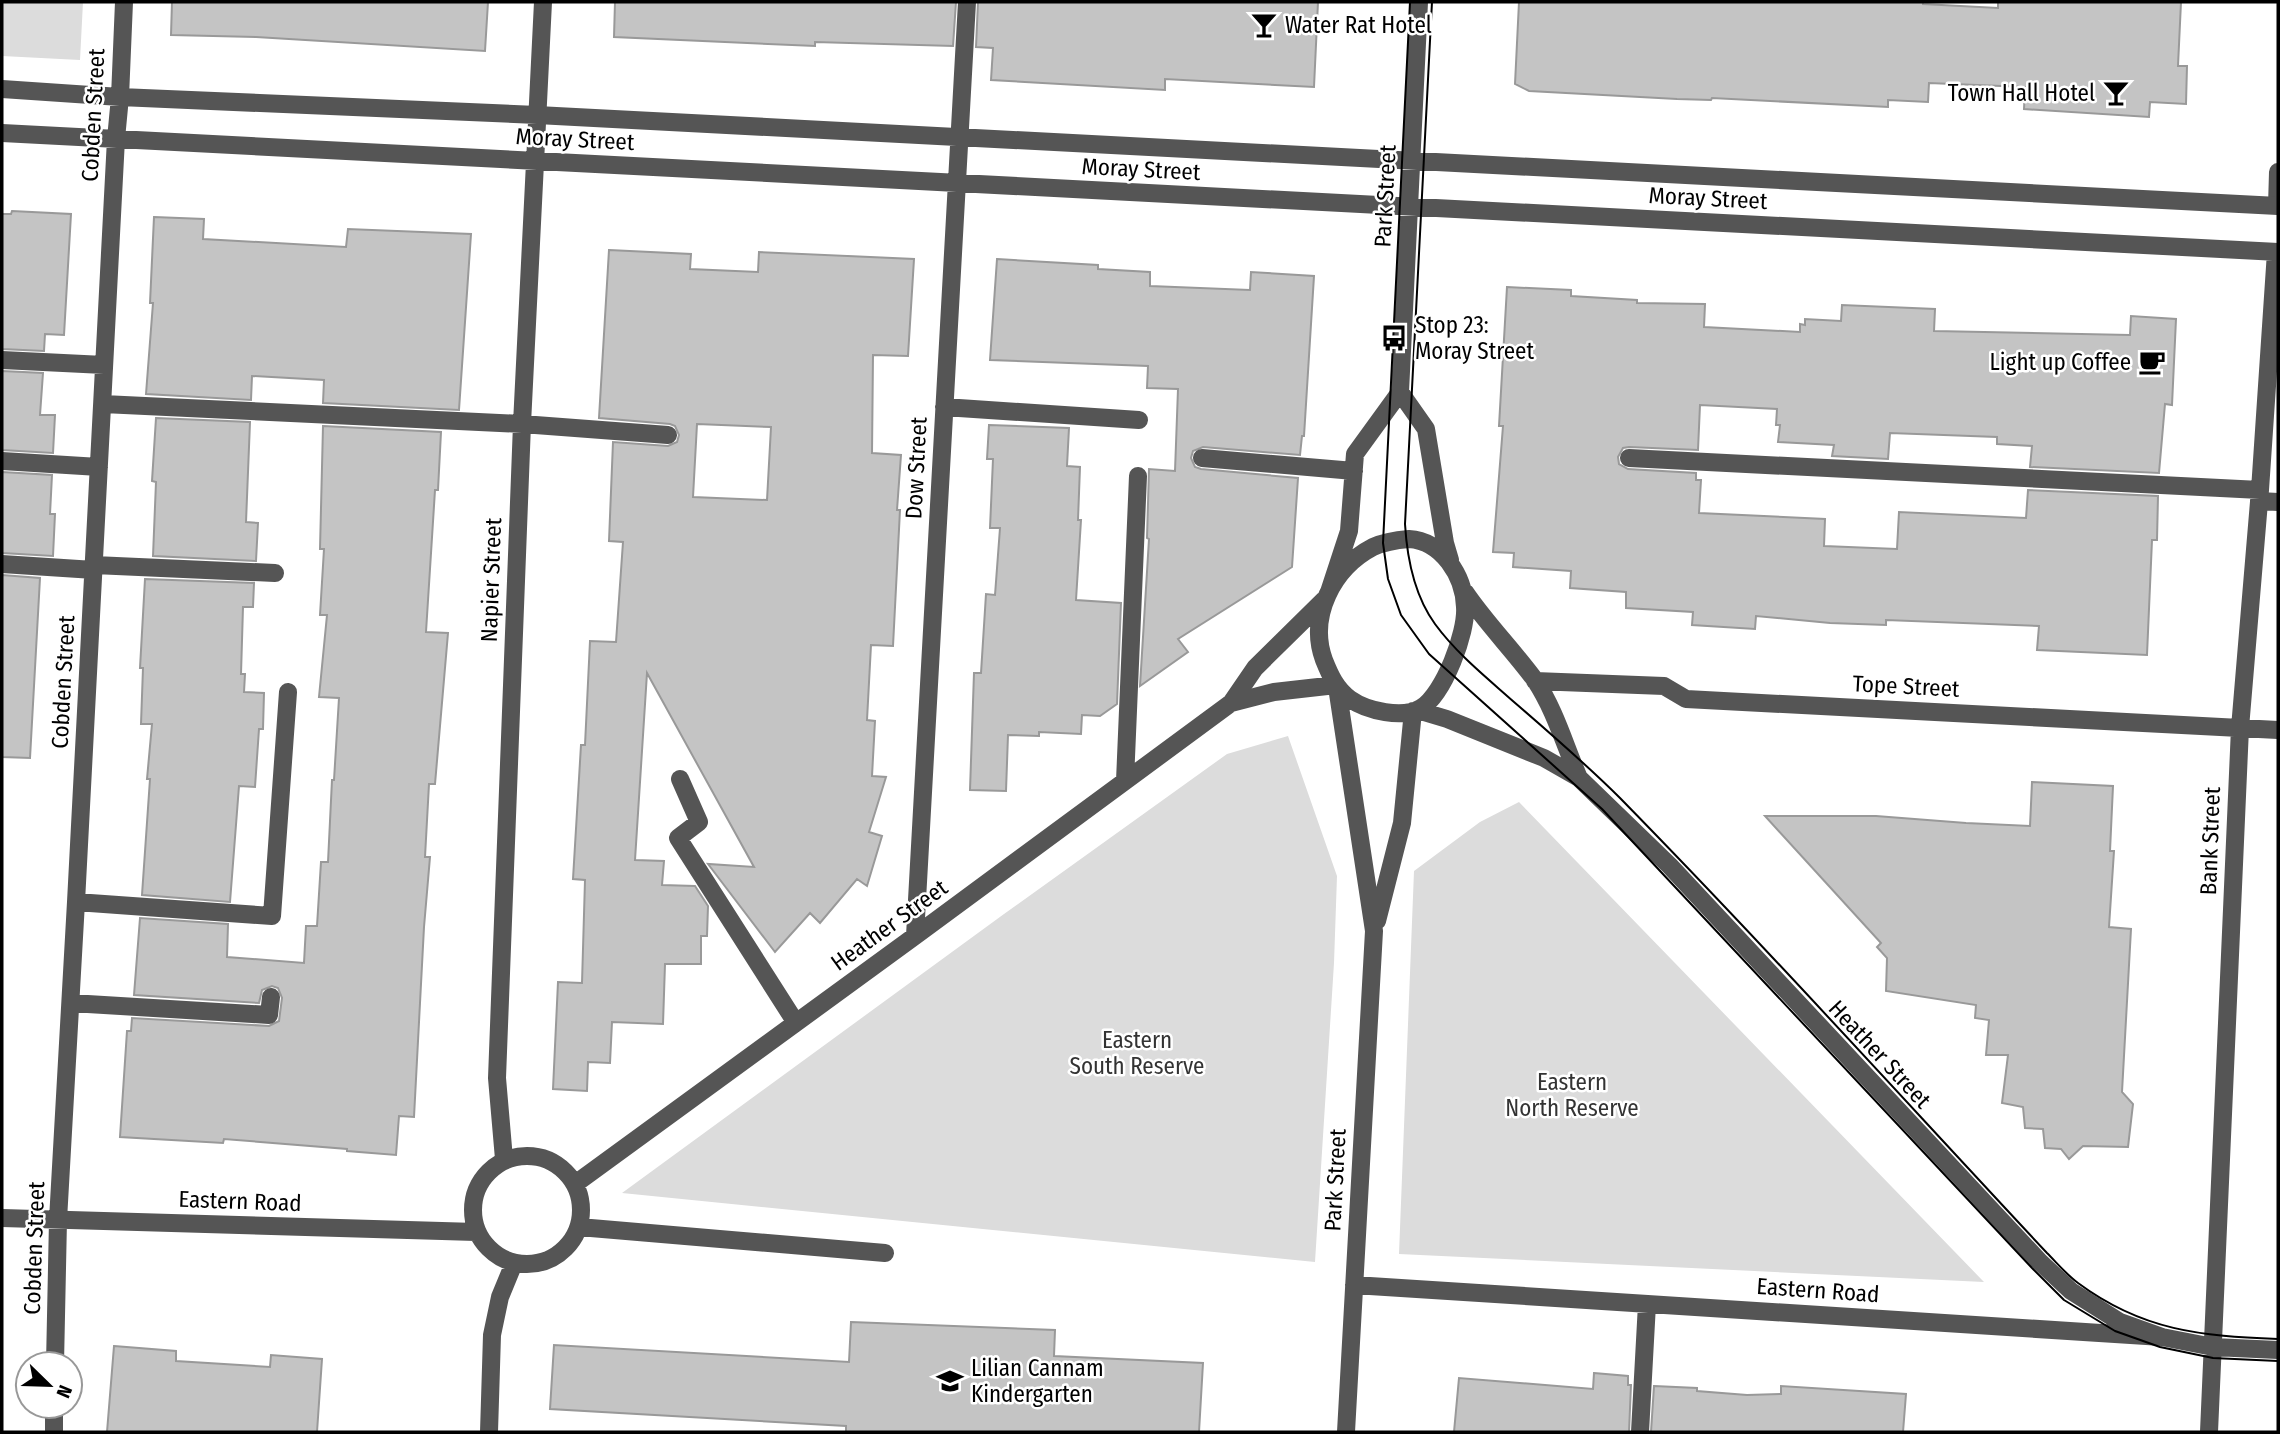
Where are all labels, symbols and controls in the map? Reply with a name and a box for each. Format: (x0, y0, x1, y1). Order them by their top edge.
bar icon: Water Rat Hotel (1249, 10, 1279, 40)
place label: Water Rat Hotel (1285, 11, 1432, 39)
street label: Cobden Street (76, 47, 110, 182)
bar icon: Town Hall Hotel (2101, 78, 2131, 108)
place label: Town Hall Hotel (1948, 79, 2095, 107)
street label: Moray Street (515, 122, 636, 156)
street label: Park Street (1368, 143, 1402, 248)
street label: Moray Street (1081, 152, 1202, 186)
street label: Moray Street (1648, 181, 1769, 215)
place label: Stop 23: Moray Street (1415, 311, 1534, 365)
bus stop icon: Stop 23: Moray Street (1379, 323, 1409, 353)
cafe icon: Light up Coffee (2137, 347, 2167, 377)
place label: Light up Coffee (1990, 348, 2131, 376)
street label: Dow Street (899, 416, 933, 520)
street label: Napier Street (475, 517, 507, 643)
street label: Cobden Street (46, 614, 80, 749)
street label: Tope Street (1852, 669, 1961, 703)
street label: Bank Street (2194, 786, 2226, 896)
street label: Heather Street (825, 873, 953, 977)
street label: Heather Street (1823, 994, 1937, 1114)
park label: Eastern South Reserve (1070, 1026, 1204, 1080)
park label: Eastern North Reserve (1505, 1068, 1639, 1122)
street label: Park Street (1318, 1127, 1352, 1232)
street label: Cobden Street (18, 1180, 50, 1315)
street label: Eastern Road (178, 1185, 302, 1217)
street label: Eastern Road (1756, 1272, 1880, 1308)
north arrow (14, 1350, 84, 1420)
place label: Lilian Cannam Kindergarten (971, 1354, 1104, 1408)
school or university icon: Lilian Cannam Kindergarten (935, 1366, 965, 1396)
text: N (51, 1382, 77, 1401)

